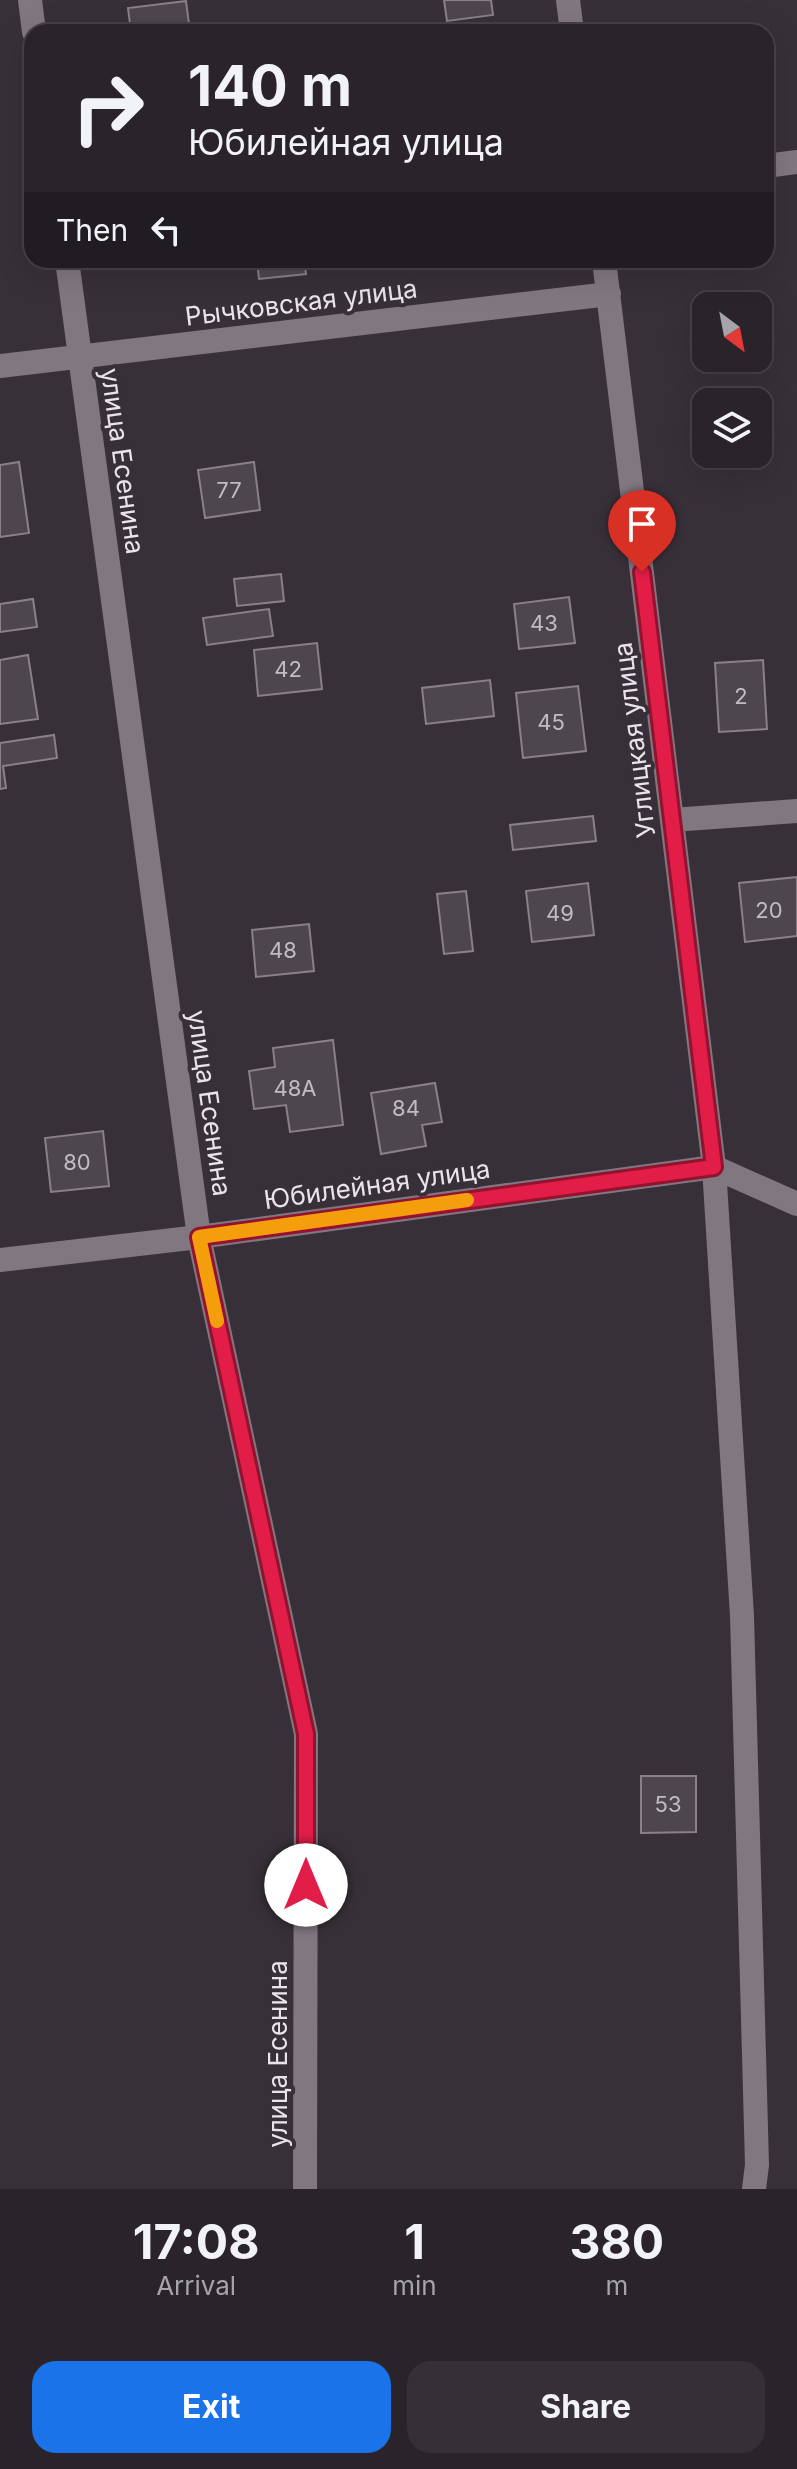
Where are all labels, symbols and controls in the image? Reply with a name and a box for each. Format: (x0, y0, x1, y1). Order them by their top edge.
text: 140 m (188, 52, 352, 120)
icon: right (56, 56, 160, 160)
text: Юбилейная улица (188, 120, 504, 164)
icon: left (144, 208, 188, 252)
text: Then (56, 212, 128, 248)
street label: Рычковская улица (183, 272, 419, 332)
north arrow (692, 292, 772, 372)
map controls (692, 292, 772, 468)
street label: улица Есенина (95, 366, 151, 556)
button: layers (692, 388, 772, 468)
house number: 77 (216, 477, 242, 503)
pin (608, 490, 676, 572)
icon: arrive (620, 502, 664, 546)
house number: 43 (530, 610, 558, 636)
street label: Углицкая улица (607, 640, 661, 840)
house number: 42 (274, 656, 302, 682)
house number: 2 (734, 683, 748, 709)
house number: 45 (537, 709, 565, 735)
house number: 20 (755, 897, 783, 923)
house number: 49 (546, 900, 574, 926)
house number: 48 (269, 937, 297, 963)
street label: улица Есенина (182, 1008, 238, 1198)
house number: 48А (273, 1075, 317, 1101)
house number: 84 (392, 1095, 420, 1121)
house number: 80 (63, 1149, 91, 1175)
street label: Юбилейная улица (262, 1153, 492, 1215)
house number: 53 (655, 1791, 681, 1817)
position arrow (264, 1843, 348, 1927)
street label: улица Есенина (262, 1960, 293, 2148)
text: 17:08 (133, 2212, 259, 2271)
text: 1 (404, 2212, 425, 2271)
text: 380 (570, 2212, 664, 2271)
text: Arrival (156, 2270, 236, 2301)
text: min (392, 2270, 437, 2301)
text: m (605, 2270, 628, 2301)
button: Exit (32, 2361, 391, 2453)
button: Share (407, 2361, 765, 2453)

